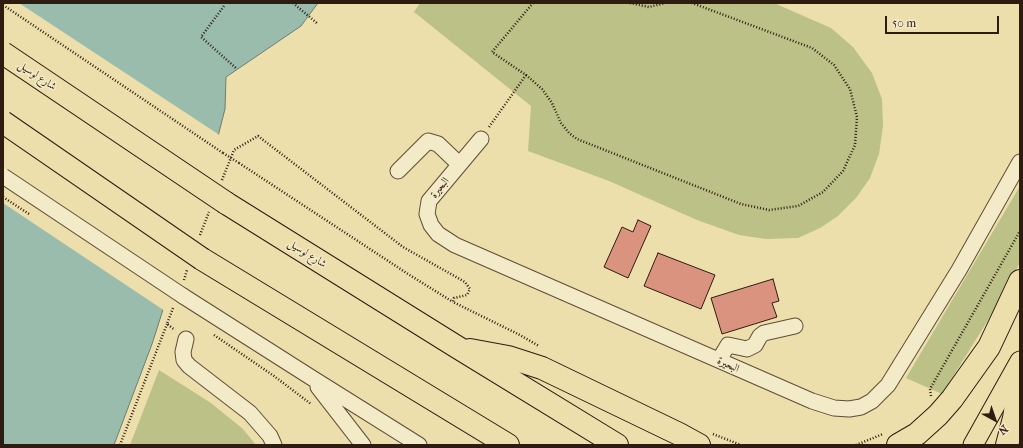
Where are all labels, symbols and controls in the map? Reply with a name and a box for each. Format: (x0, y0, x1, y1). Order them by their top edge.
scale bar (887, 8, 1001, 34)
text: 50 m (892, 16, 916, 30)
street label: شارع لوسيل (15, 58, 59, 94)
street label: البحيرة (428, 175, 452, 201)
street label: شارع لوسيل (285, 237, 329, 271)
street label: البحيرة (715, 354, 741, 376)
north arrow (975, 400, 1015, 440)
text: N (996, 422, 1010, 437)

